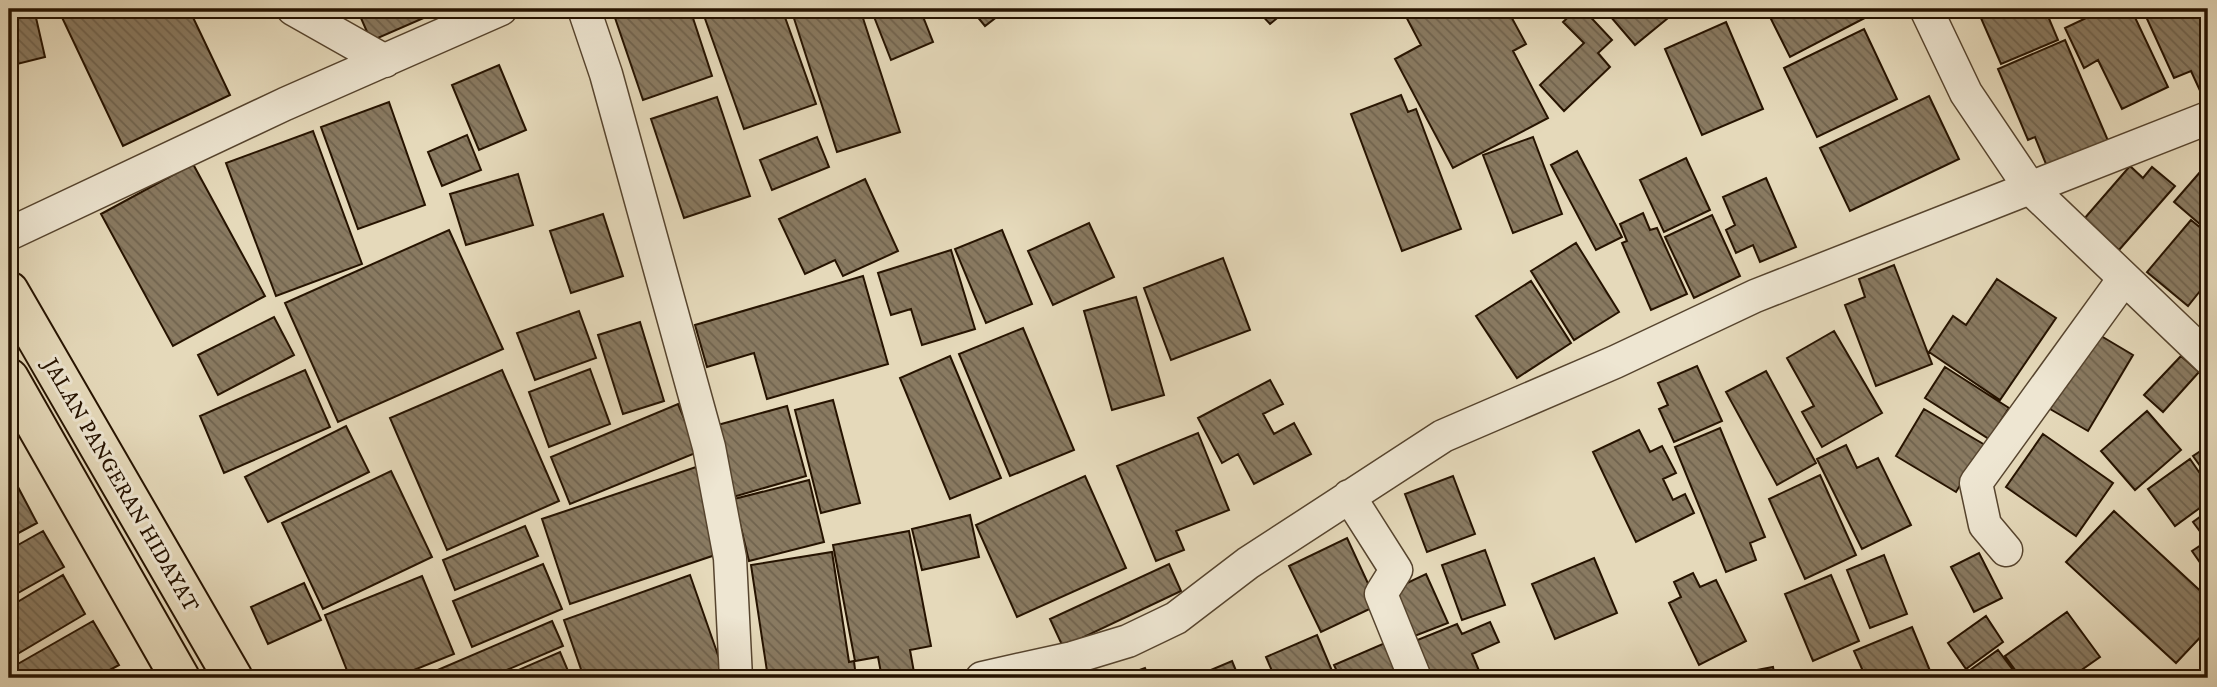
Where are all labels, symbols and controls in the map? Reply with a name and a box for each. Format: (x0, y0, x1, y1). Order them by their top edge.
street label: JALAN PANGERAN HIDAYAT (36, 352, 204, 617)

